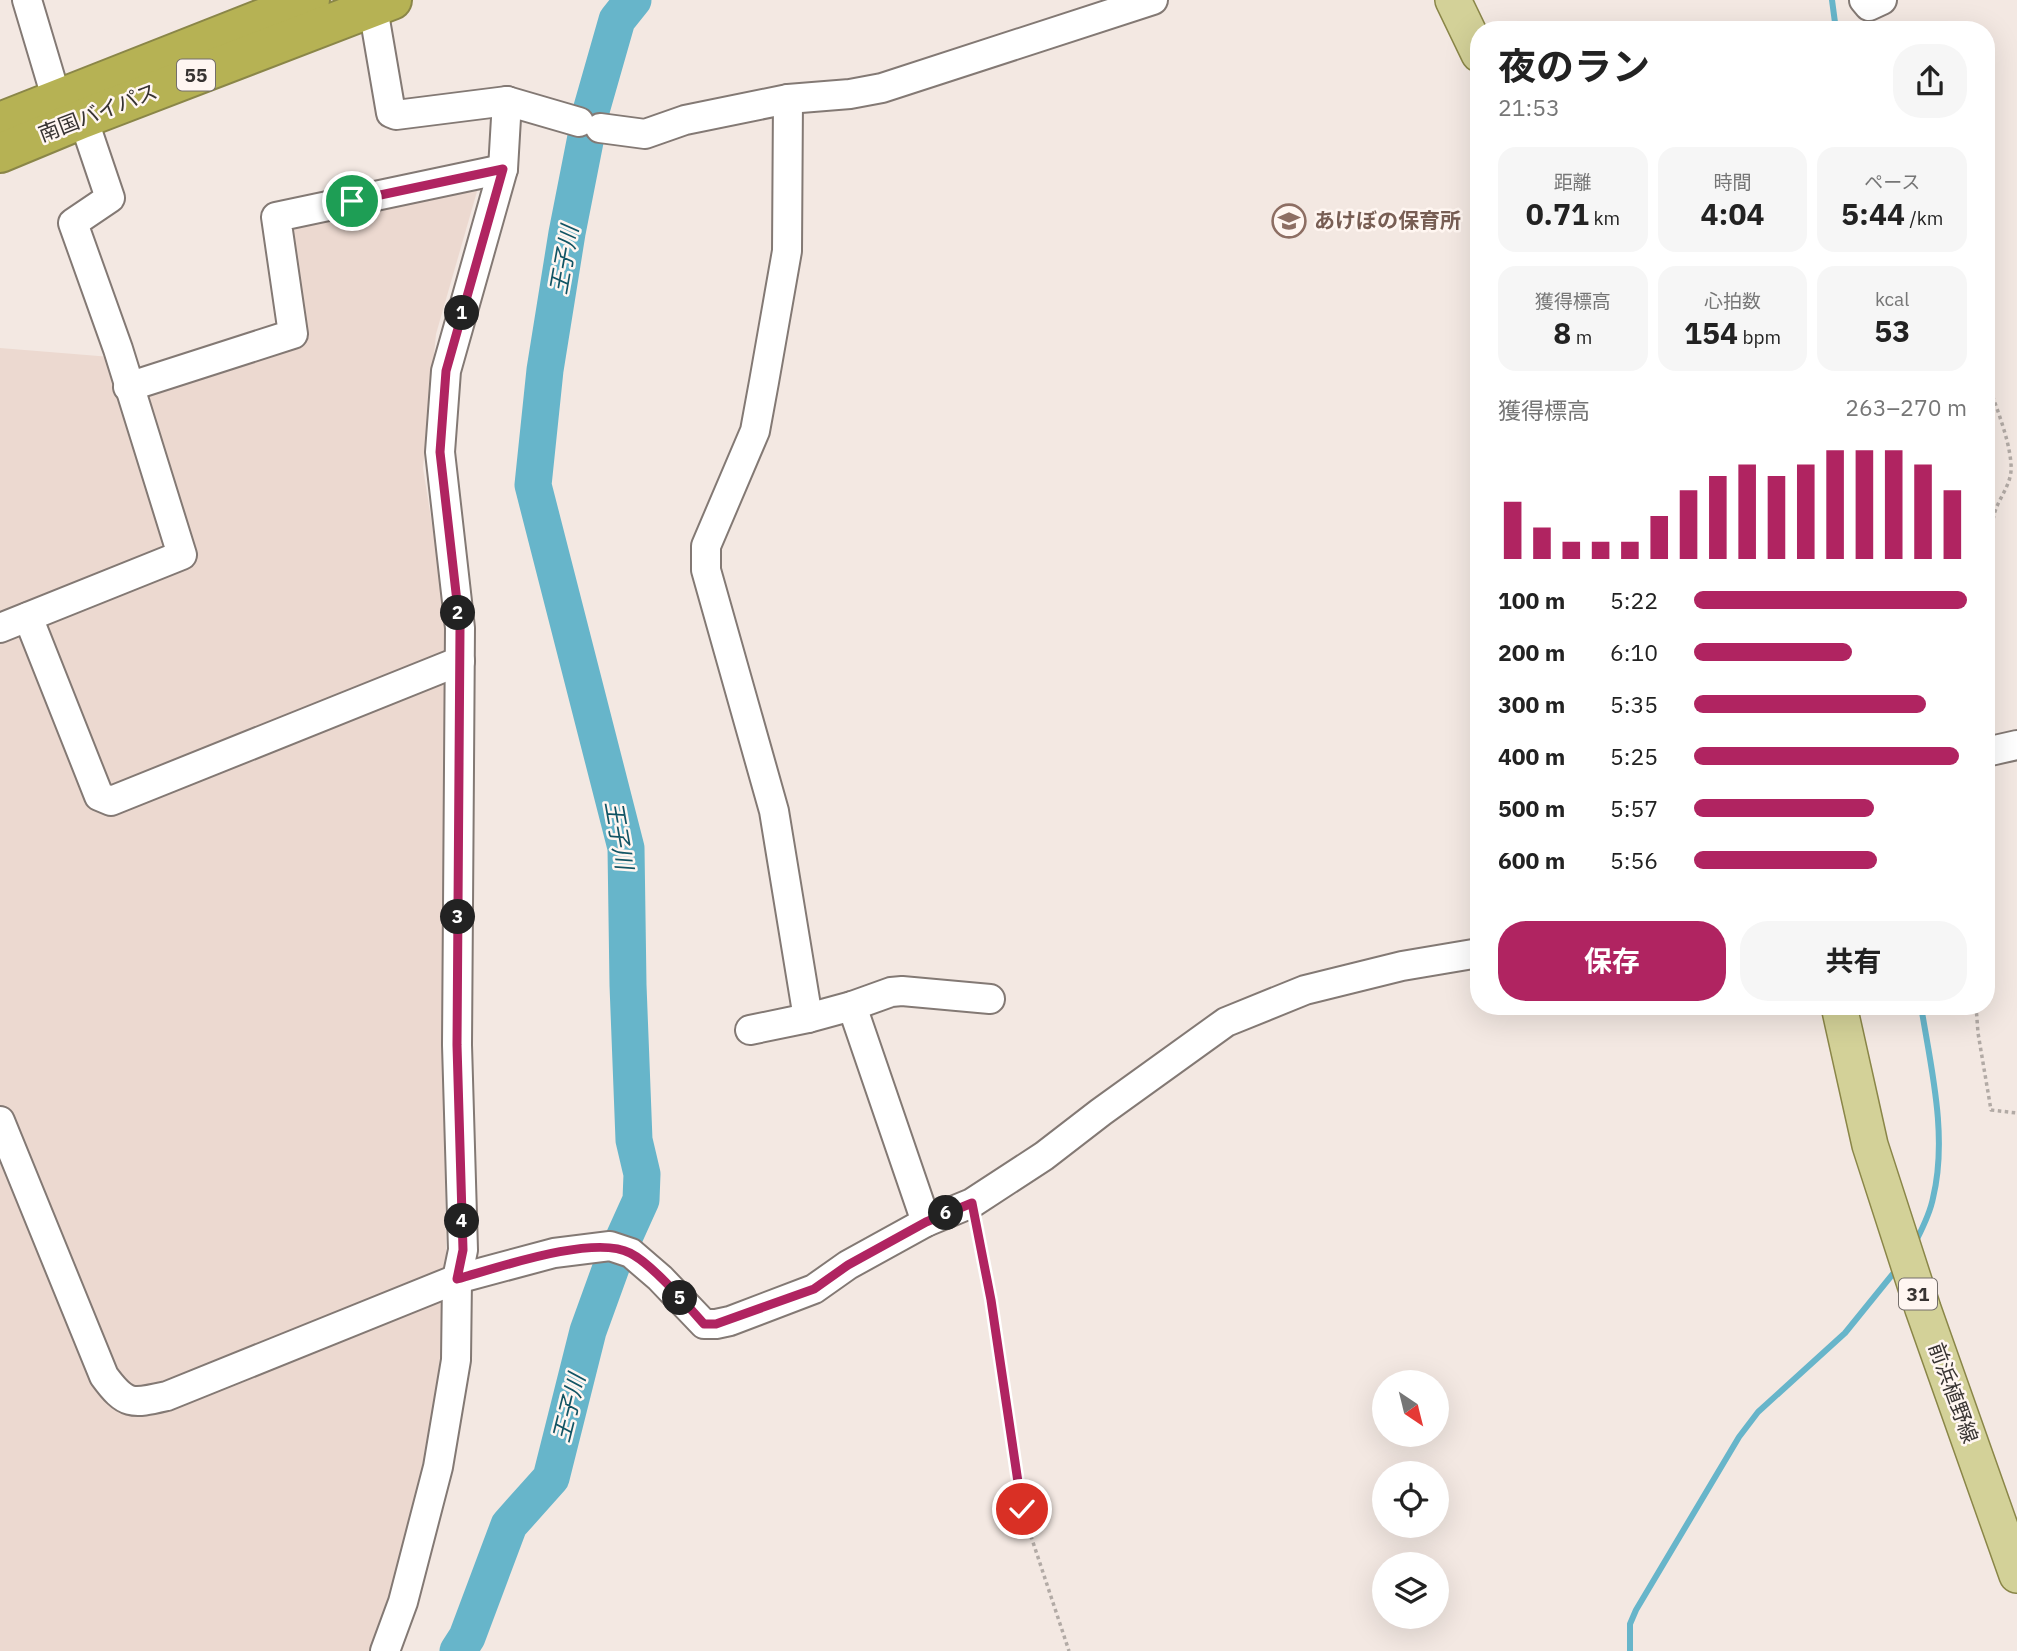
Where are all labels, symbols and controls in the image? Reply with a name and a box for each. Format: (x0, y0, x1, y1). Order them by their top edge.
text: 夜のラン (1498, 41, 1650, 90)
button: share (1893, 44, 1967, 118)
road number: 55 (177, 60, 215, 90)
street label: 南国バイパス (34, 76, 161, 148)
text: 21:53 (1498, 92, 1560, 122)
text: 距離 (1554, 170, 1592, 194)
text: 時間 (1713, 170, 1752, 194)
text: ペース (1864, 170, 1920, 194)
pin (322, 171, 382, 231)
icon: arrive (333, 182, 371, 220)
text: 0.71 (1526, 194, 1589, 233)
text: 4:04 (1701, 194, 1764, 233)
text: 5:44 (1841, 194, 1905, 233)
school or university icon: あけぼの保育所 (1270, 202, 1308, 240)
place label: あけぼの保育所 (1314, 206, 1461, 234)
text: km (1589, 206, 1620, 230)
text: /km (1905, 206, 1943, 230)
water label: 王子川 (542, 220, 584, 296)
text: kcal (1875, 287, 1909, 311)
text: 獲得標高 (1535, 289, 1611, 313)
text: 心拍数 (1704, 289, 1761, 313)
pin: 1 (444, 296, 480, 330)
text: 1 (456, 300, 467, 324)
text: 53 (1874, 311, 1910, 350)
text: 8 (1553, 313, 1571, 352)
text: 154 (1684, 313, 1738, 352)
text: m (1571, 325, 1592, 349)
text: bpm (1738, 325, 1781, 349)
text: 263–270 m (1845, 392, 1967, 422)
text: 獲得標高 (1498, 395, 1590, 425)
text: 100 m (1498, 585, 1565, 615)
text: 5:22 (1610, 585, 1658, 615)
pin: 2 (440, 596, 476, 630)
text: 2 (452, 600, 463, 624)
text: 200 m (1498, 637, 1565, 667)
text: 6:10 (1610, 637, 1658, 667)
text: 300 m (1498, 689, 1565, 719)
text: 5:35 (1610, 689, 1658, 719)
text: 400 m (1498, 741, 1565, 771)
text: 5:25 (1610, 741, 1658, 771)
text: 500 m (1498, 793, 1565, 823)
text: 5:57 (1610, 793, 1658, 823)
water label: 王子川 (599, 798, 641, 874)
text: 600 m (1498, 845, 1565, 875)
text: 5:56 (1610, 845, 1658, 875)
pin: 3 (440, 900, 476, 934)
text: 3 (452, 904, 463, 928)
button: 保存 (1498, 921, 1726, 1001)
button: 共有 (1740, 921, 1967, 1001)
pin: 6 (928, 1196, 964, 1230)
text: 6 (940, 1200, 951, 1224)
pin: 4 (444, 1204, 480, 1238)
text: 4 (456, 1208, 467, 1232)
road number: 31 (1899, 1278, 1937, 1310)
pin: 5 (662, 1280, 698, 1316)
text: 5 (674, 1285, 685, 1309)
street label: 前浜植野線 (1923, 1339, 1985, 1447)
water label: 王子川 (545, 1368, 592, 1445)
north arrow (1372, 1370, 1449, 1447)
map controls (1372, 1370, 1449, 1629)
button: locate (1372, 1461, 1449, 1538)
pin (992, 1479, 1052, 1539)
icon: check (1003, 1490, 1041, 1528)
button: layers (1372, 1552, 1449, 1629)

